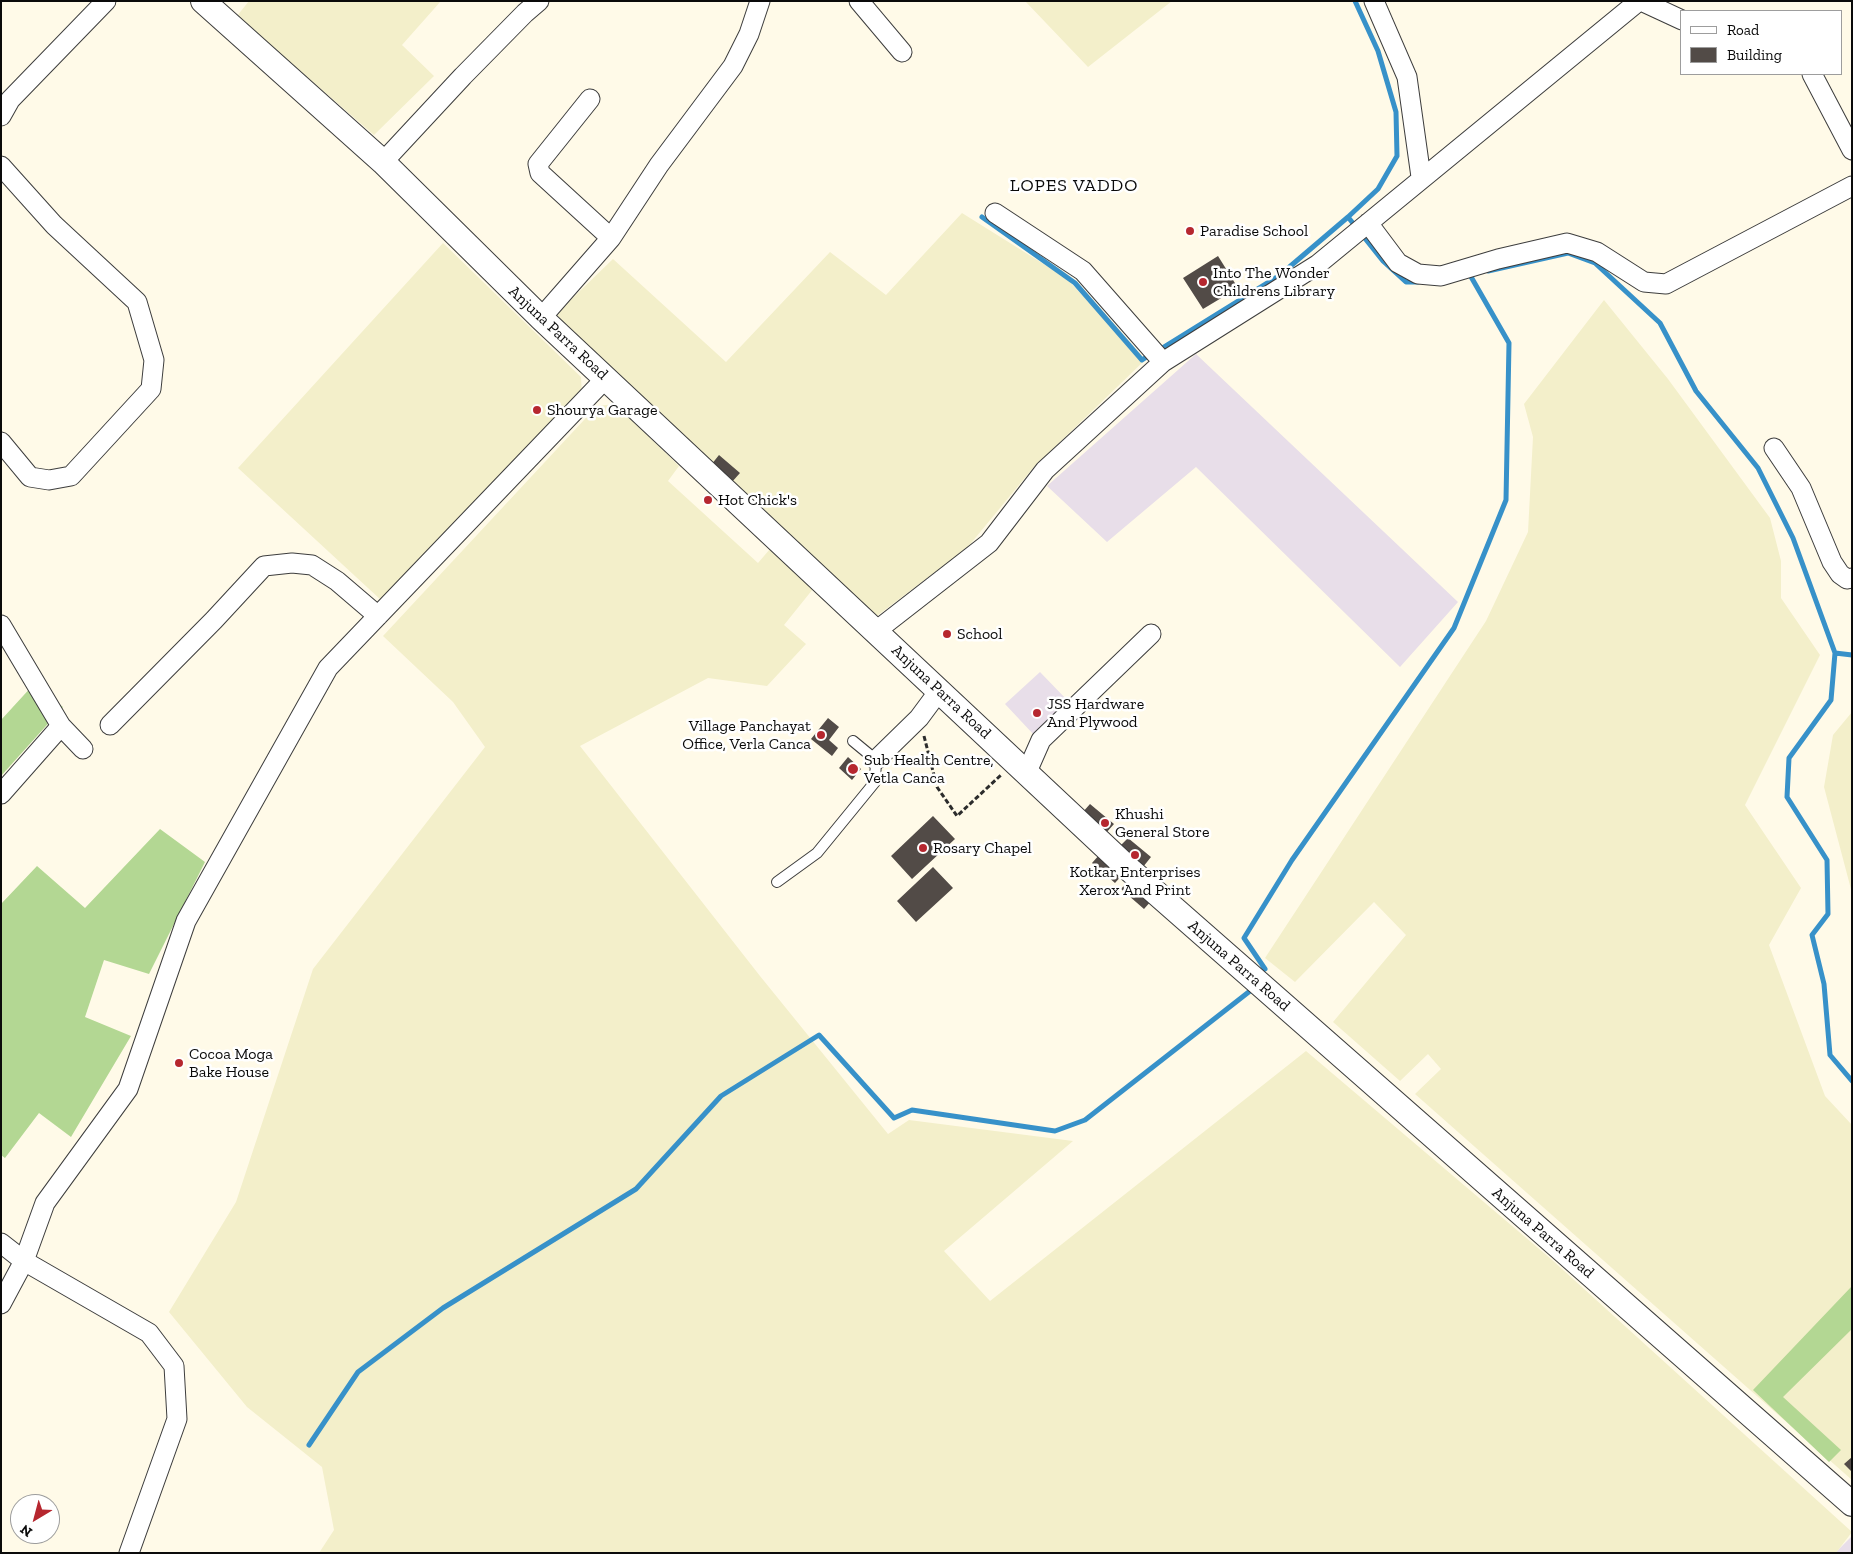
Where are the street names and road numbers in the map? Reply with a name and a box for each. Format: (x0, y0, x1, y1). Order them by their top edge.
street label: Anjuna Parra Road (504, 282, 612, 384)
street label: Anjuna Parra Road (887, 641, 995, 743)
street label: Anjuna Parra Road (1184, 916, 1294, 1016)
street label: Anjuna Parra Road (1488, 1183, 1598, 1283)

